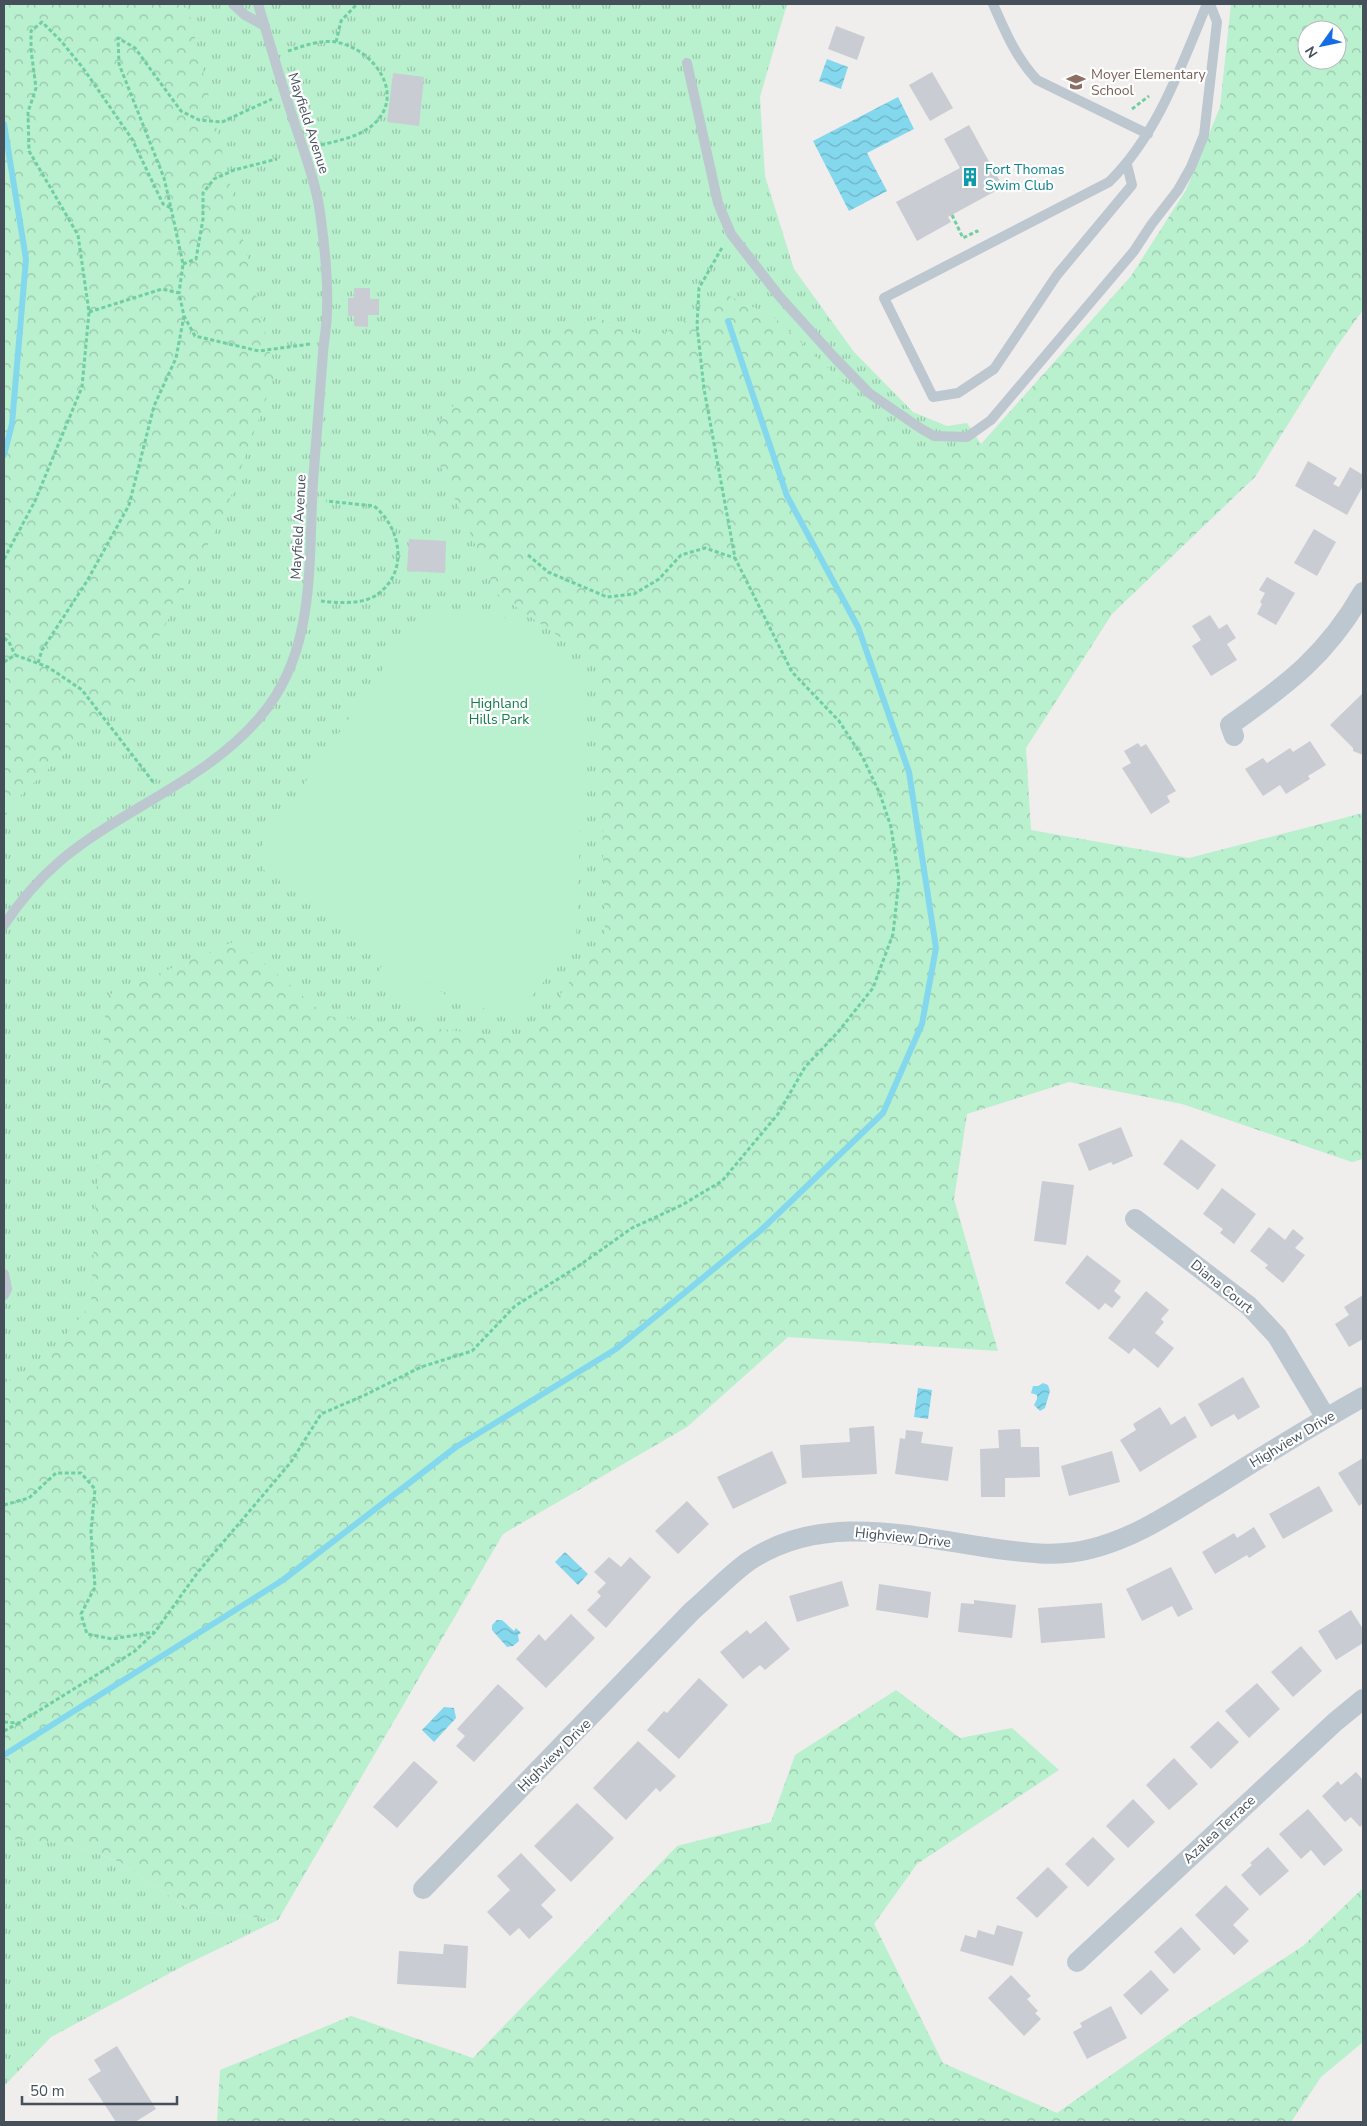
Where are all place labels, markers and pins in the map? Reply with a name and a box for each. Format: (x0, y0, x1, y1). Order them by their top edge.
place label: Moyer Elementary School (1091, 65, 1207, 100)
school or university icon: Moyer Elementary School (1065, 71, 1087, 93)
place label: Fort Thomas Swim Club (985, 160, 1065, 195)
building icon: Fort Thomas Swim Club (959, 166, 981, 188)

